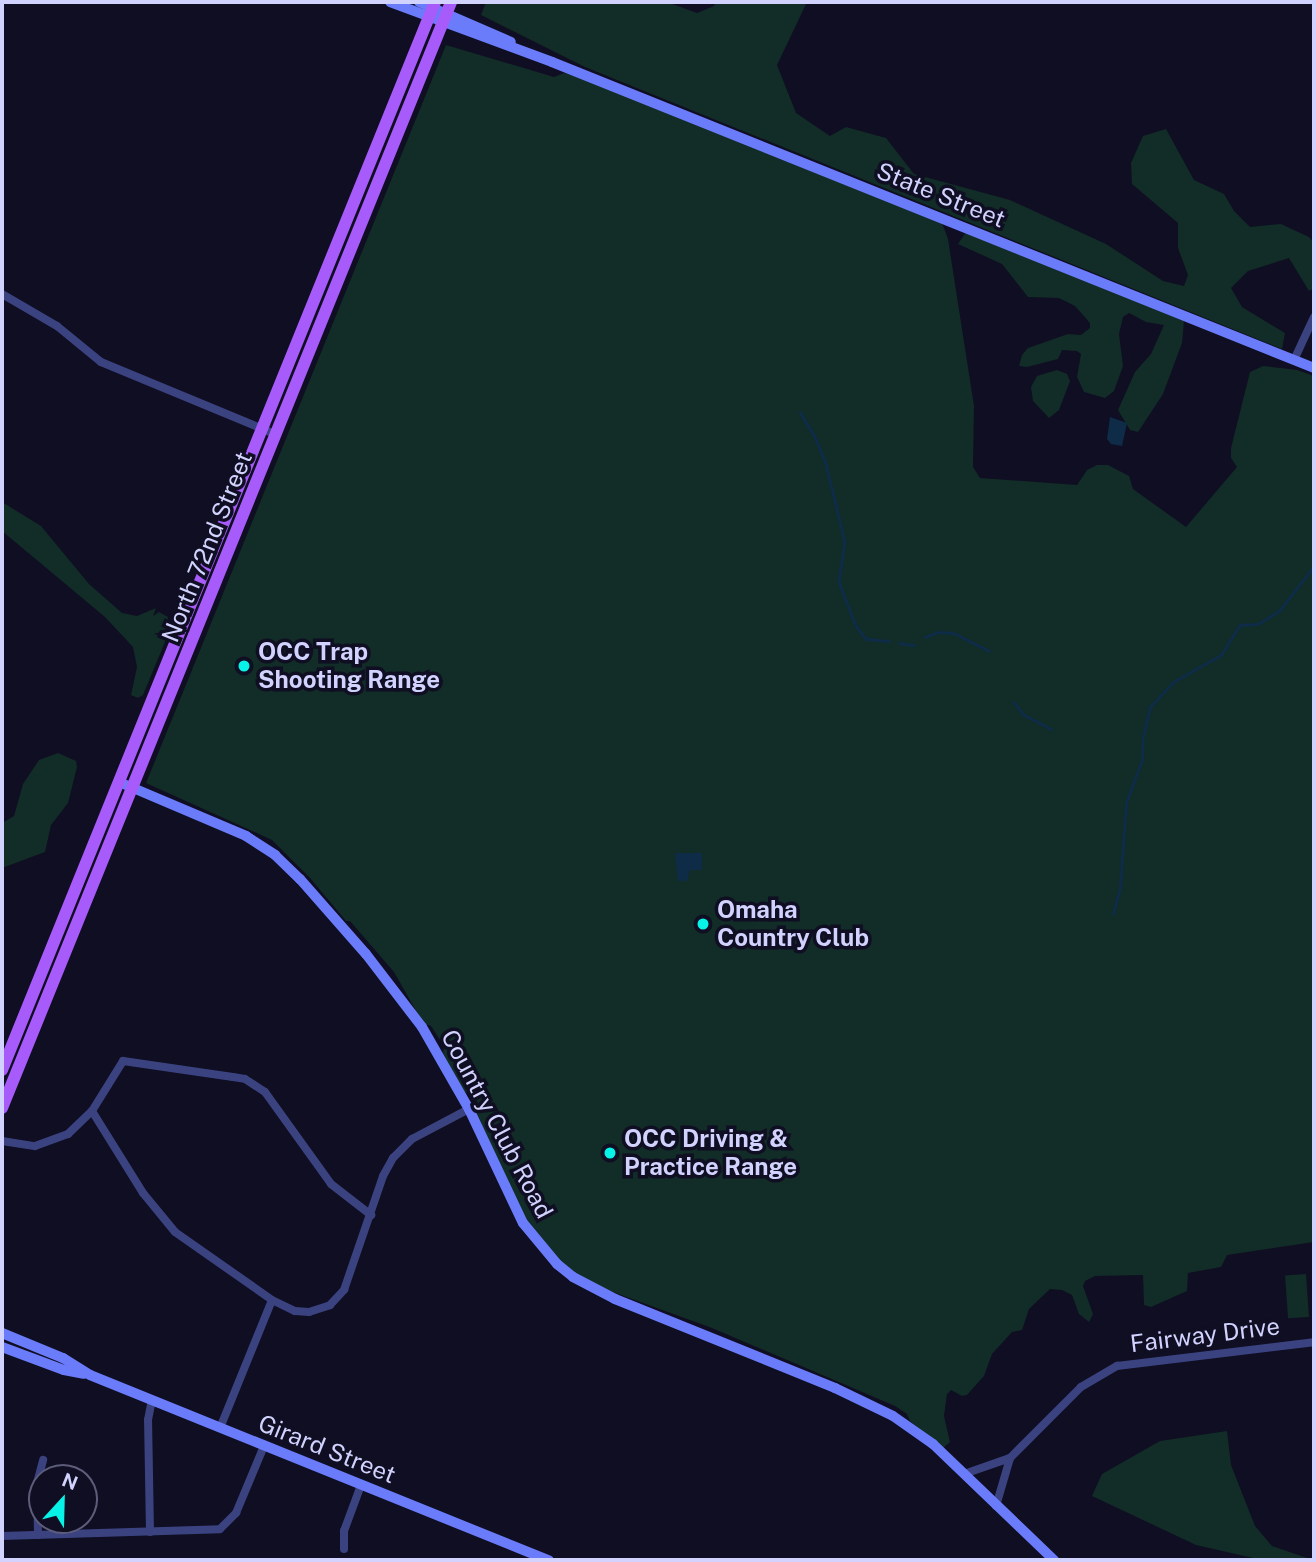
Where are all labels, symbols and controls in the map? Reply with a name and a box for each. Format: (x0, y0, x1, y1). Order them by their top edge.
street label: State Street (872, 156, 1010, 234)
street label: North 72nd Street (156, 448, 258, 646)
place label: OCC Trap Shooting Range (258, 638, 440, 694)
marker: OCC Trap Shooting Range (236, 658, 252, 674)
place label: Omaha Country Club (717, 896, 869, 952)
marker: Omaha Country Club (695, 916, 711, 932)
street label: Country Club Road (435, 1025, 559, 1223)
place label: OCC Driving & Practice Range (624, 1125, 797, 1181)
marker: OCC Driving & Practice Range (602, 1145, 618, 1161)
street label: Fairway Drive (1129, 1312, 1281, 1358)
street label: Girard Street (254, 1408, 400, 1490)
north arrow (28, 1464, 98, 1534)
text: N (59, 1468, 81, 1494)

